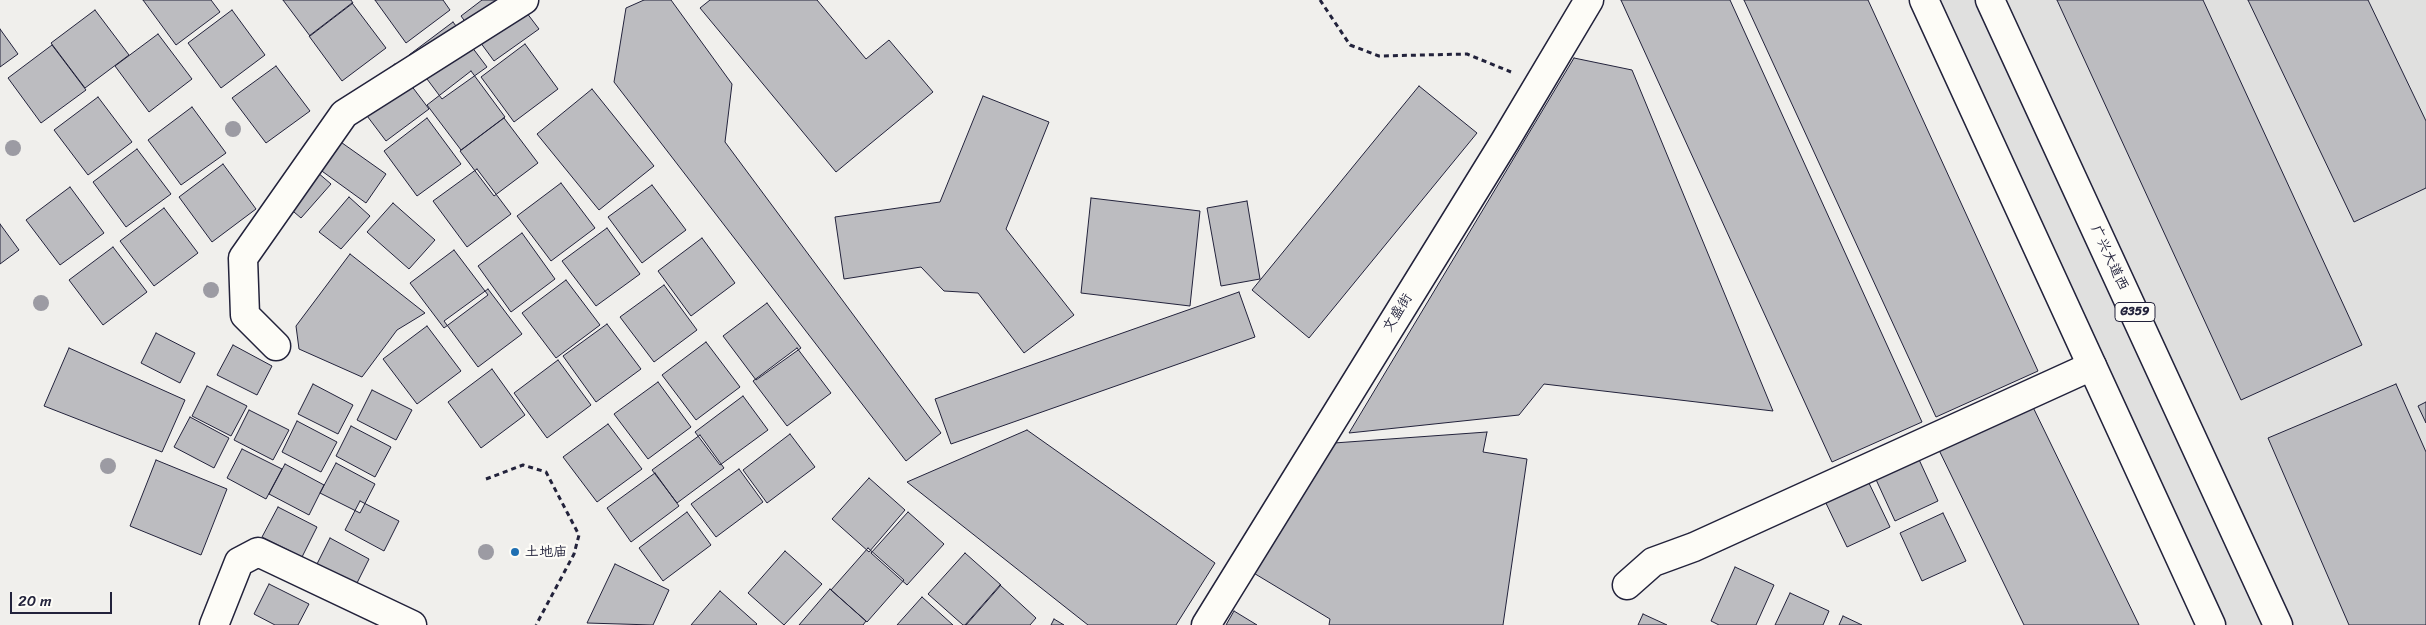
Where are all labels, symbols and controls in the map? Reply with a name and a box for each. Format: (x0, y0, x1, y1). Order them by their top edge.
street label: 广兴大道西 (2087, 223, 2131, 293)
street label: 文盛街 (1380, 291, 1416, 335)
road number: G359 (2115, 302, 2155, 322)
place label: 土地庙 (525, 544, 567, 560)
marker: 土地庙 (509, 546, 521, 558)
scale bar (12, 582, 115, 614)
text: 20 m (18, 588, 52, 614)

